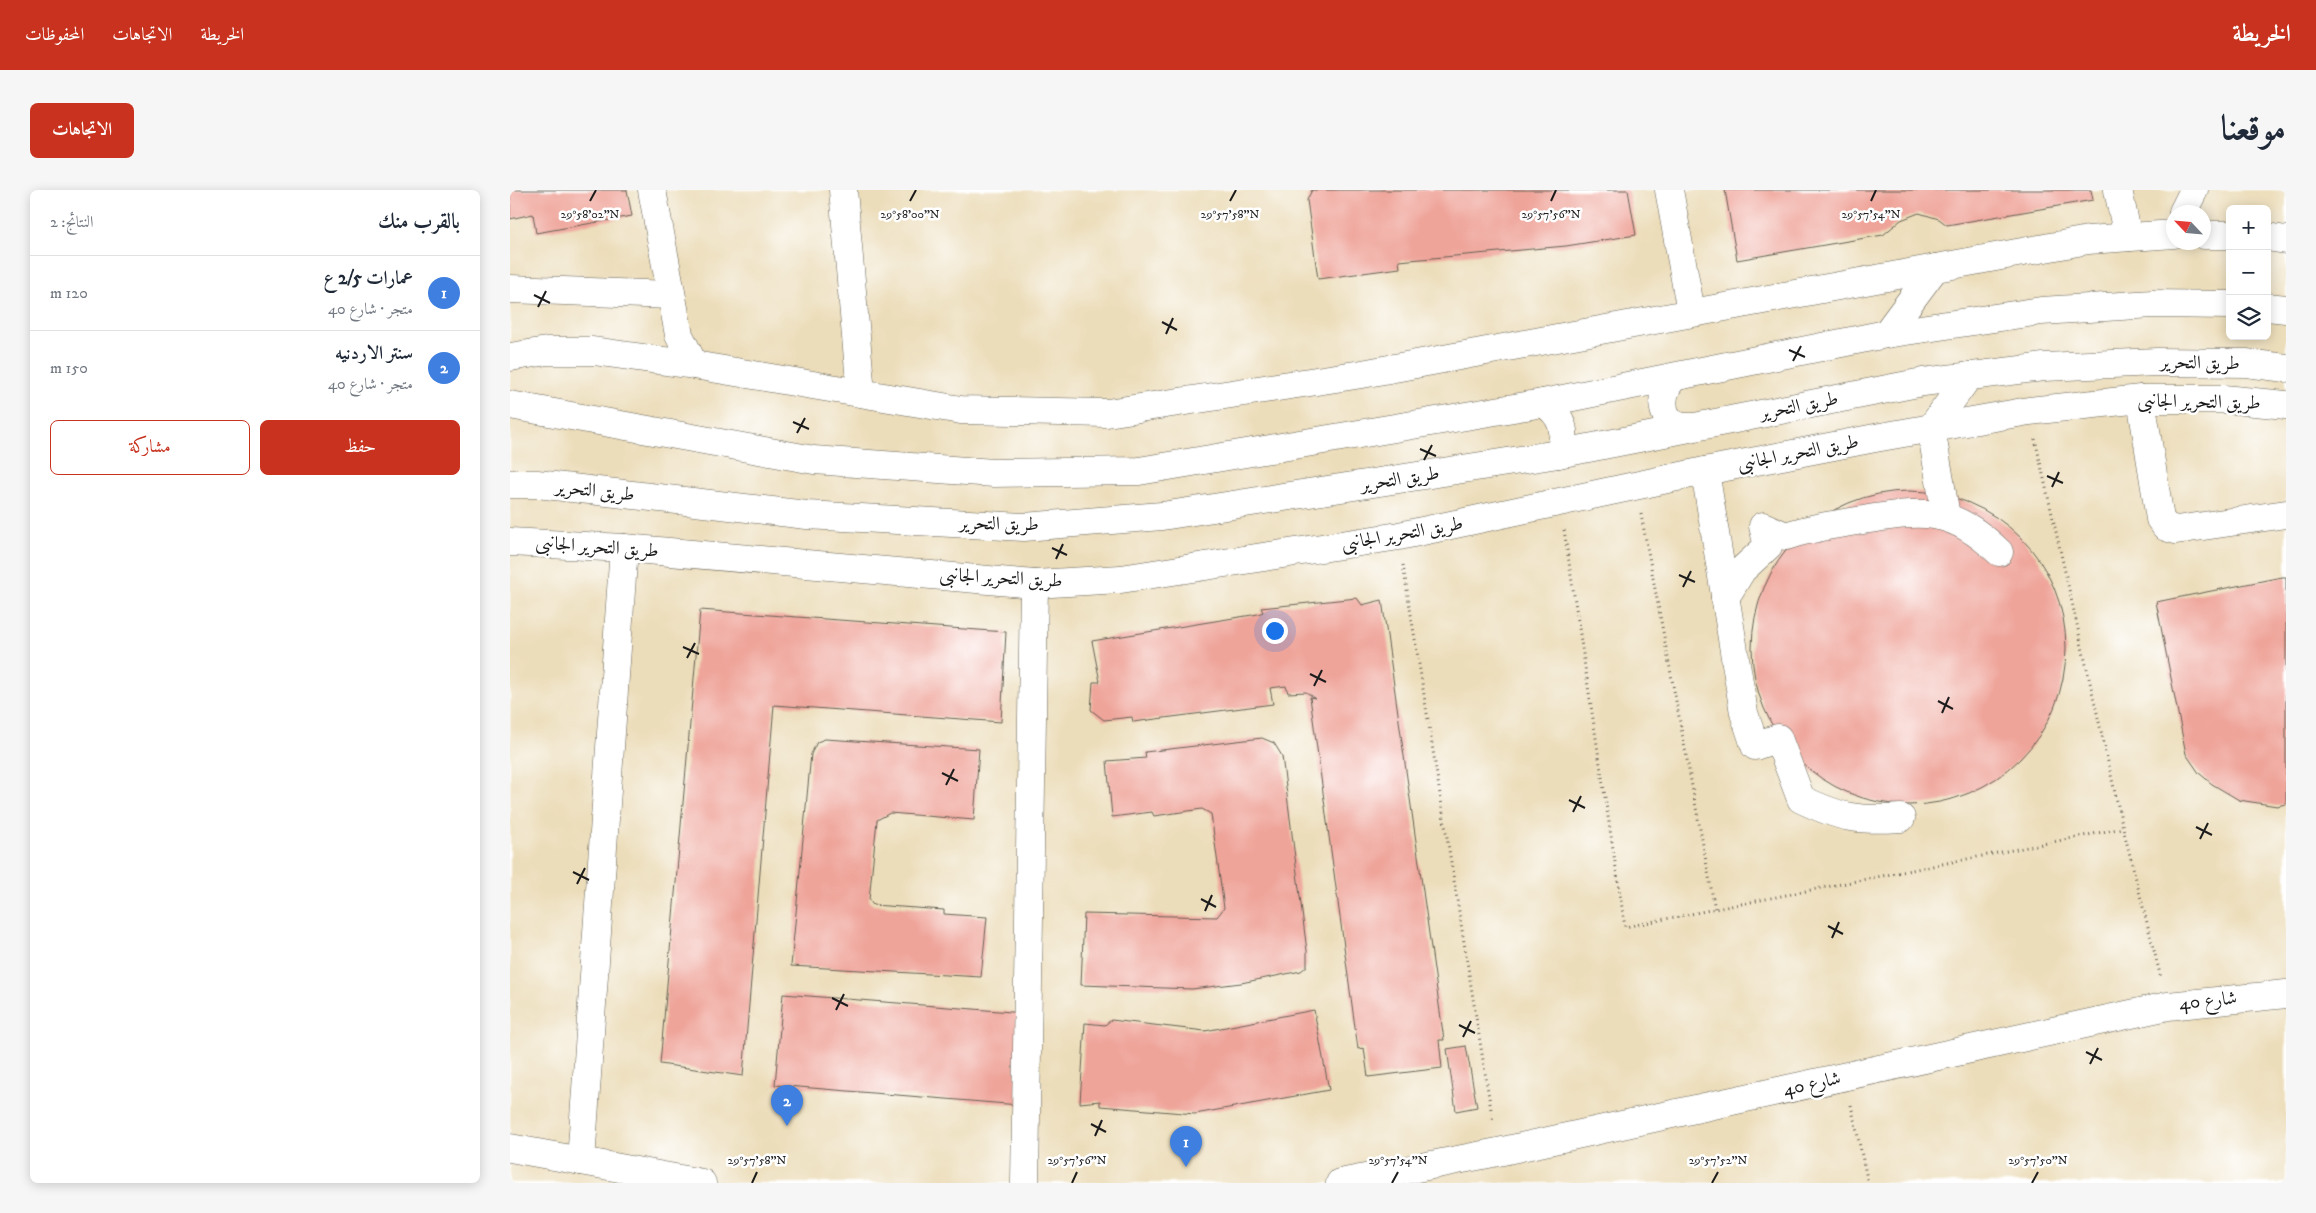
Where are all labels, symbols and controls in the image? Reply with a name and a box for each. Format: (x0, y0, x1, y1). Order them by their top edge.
text: الخريطة (2233, 19, 2291, 49)
text: المحفوظات (25, 24, 84, 46)
text: الاتجاهات (112, 24, 172, 46)
text: الخريطة (200, 24, 244, 46)
button: الاتجاهات (30, 103, 134, 158)
text: موقعنا (2221, 107, 2286, 151)
north arrow (2166, 205, 2211, 250)
map controls (2226, 205, 2271, 340)
button: + (2226, 205, 2271, 250)
text: 29°58'02"N (561, 207, 620, 222)
text: 29°58'00"N (880, 207, 940, 222)
text: 29°57'58"N (1201, 207, 1260, 222)
text: 29°57'56"N (1521, 207, 1581, 222)
text: 29°57'54"N (1841, 207, 1901, 222)
text: بالقرب منك (378, 209, 460, 235)
text: النتائج: 2 (50, 212, 94, 232)
button: − (2226, 250, 2271, 295)
text: عمارات 2/5 ع (324, 267, 413, 290)
text: 120 m (50, 283, 88, 303)
text: 1 (441, 283, 447, 303)
button: layers (2226, 295, 2271, 340)
text: متجر · شارع 40 (328, 299, 413, 319)
text: سنتر الاردنيه (335, 342, 413, 365)
street label: طريق التحرير (2158, 351, 2240, 375)
text: 150 m (50, 358, 88, 378)
text: 2 (440, 358, 448, 378)
text: متجر · شارع 40 (328, 374, 413, 394)
street label: طريق التحرير (1756, 387, 1840, 425)
street label: طريق التحرير الجانبى (2137, 389, 2261, 416)
button: مشاركة (50, 420, 250, 475)
button: حفظ (260, 420, 460, 475)
street label: طريق التحرير الجانبى (1735, 430, 1861, 477)
street label: طريق التحرير (1357, 461, 1441, 497)
street label: طريق التحرير (552, 475, 636, 507)
street label: طريق التحرير (957, 512, 1039, 536)
street label: طريق التحرير الجانبى (1339, 512, 1465, 557)
street label: طريق التحرير الجانبى (535, 531, 659, 564)
street label: طريق التحرير الجانبى (939, 563, 1063, 594)
your location (1262, 618, 1288, 644)
street label: شارع 40 (2178, 987, 2238, 1018)
street label: شارع 40 (1781, 1067, 1843, 1104)
pin: 2 (771, 1085, 803, 1126)
pin: 1 (1170, 1126, 1202, 1167)
text: 29°57'58"N (728, 1153, 787, 1168)
text: 29°57'56"N (1047, 1153, 1107, 1168)
text: 29°57'54"N (1368, 1153, 1428, 1168)
text: 29°57'52"N (1689, 1153, 1748, 1168)
text: 29°57'50"N (2008, 1153, 2068, 1168)

